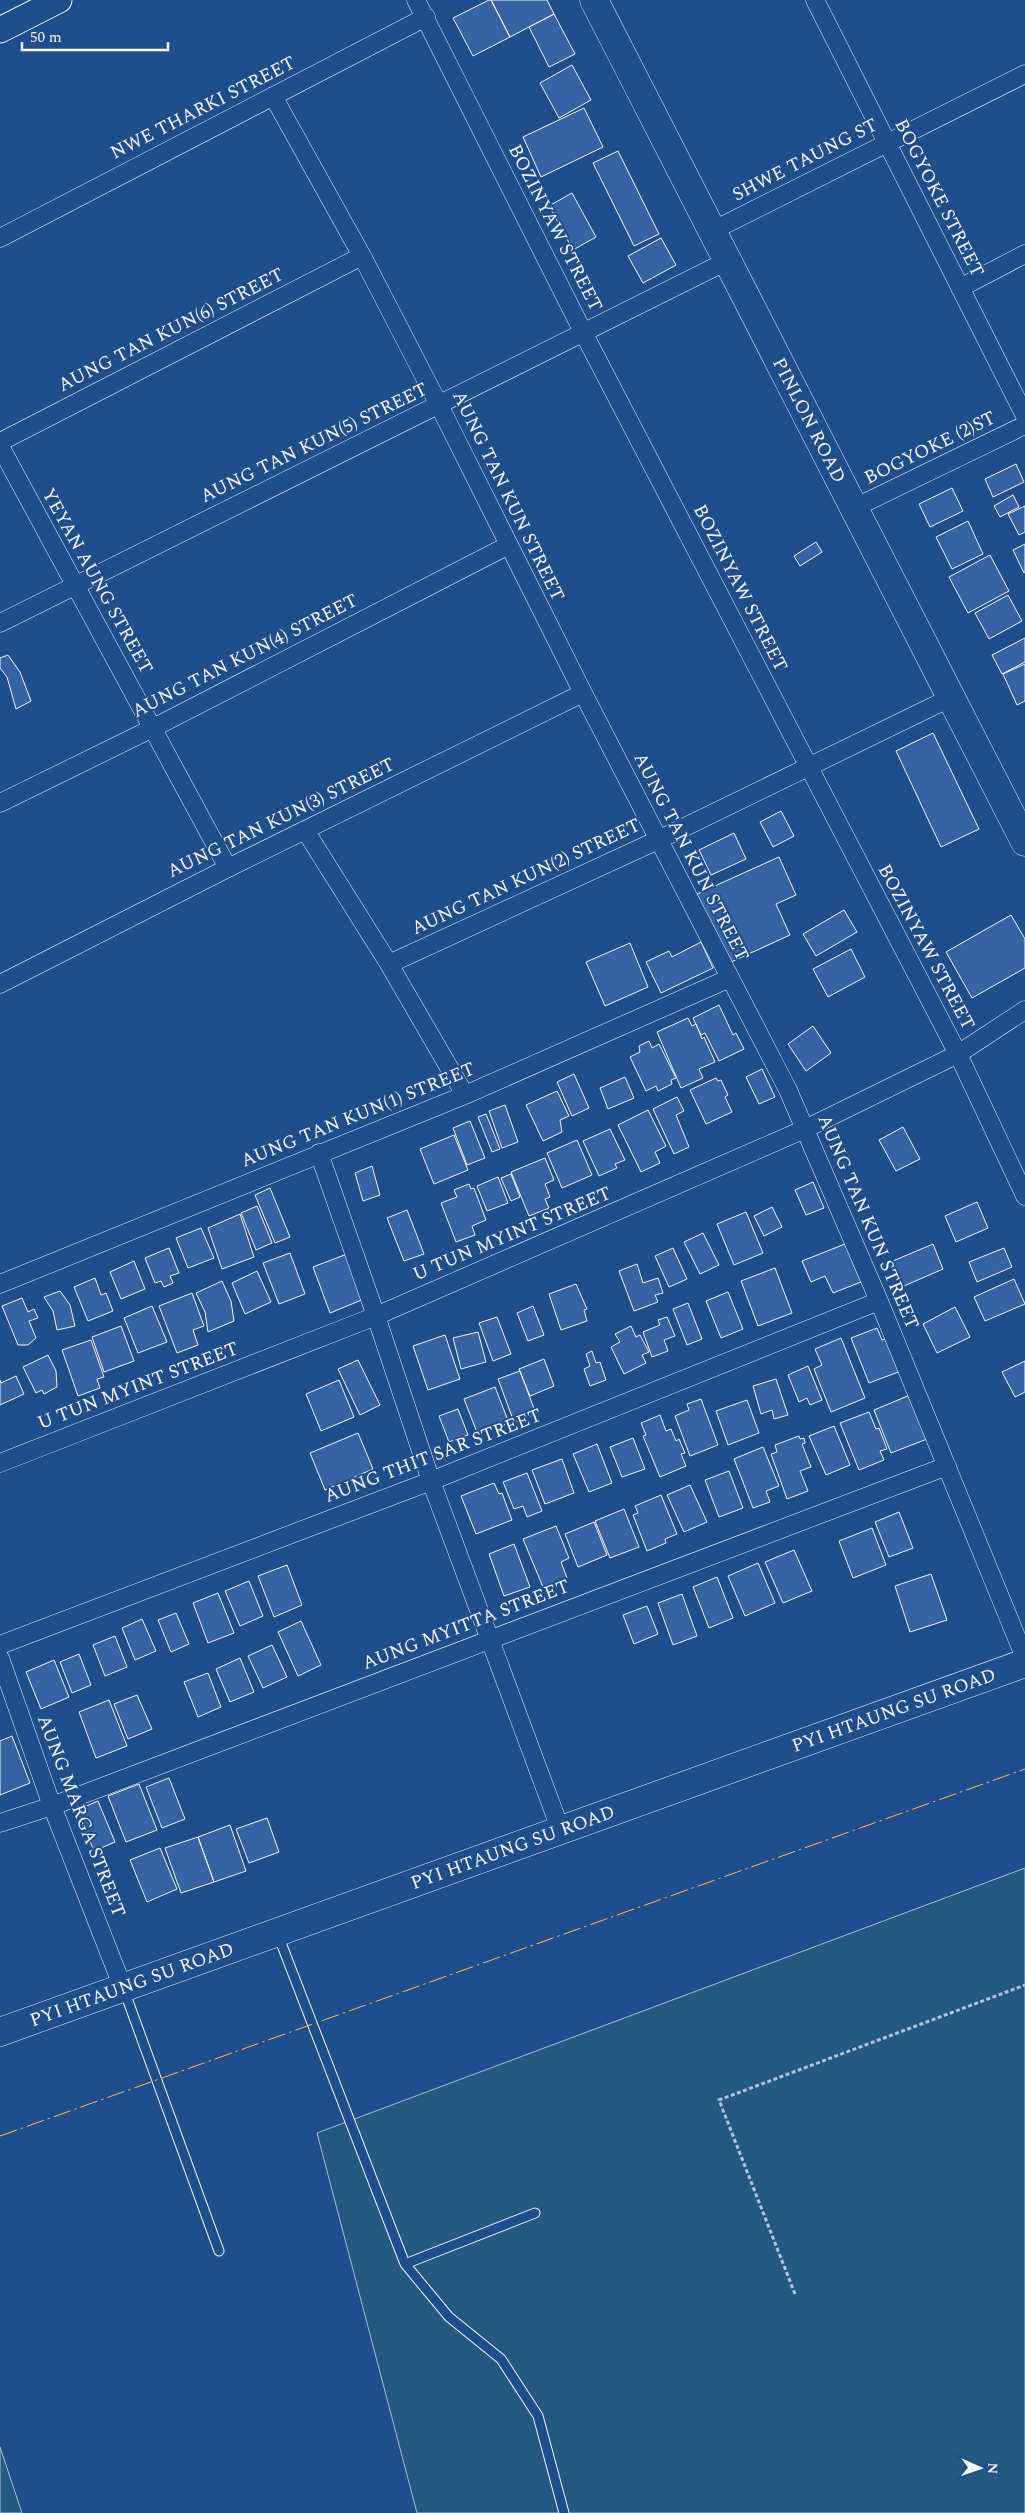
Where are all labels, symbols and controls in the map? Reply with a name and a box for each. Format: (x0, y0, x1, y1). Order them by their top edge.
scale bar (22, 20, 169, 52)
text: 50 m (30, 26, 62, 49)
street label: NWE THARKI STREET (105, 49, 301, 167)
street label: SHWE TAUNG ST (727, 111, 883, 209)
street label: BOGYOKE STREET (887, 114, 991, 282)
street label: BOZINYAW STREET (500, 139, 610, 317)
street label: AUNG TAN KUN(6) STREET (53, 260, 289, 400)
street label: PINLON ROAD (765, 352, 853, 488)
street label: AUNG TAN KUN(5) STREET (195, 375, 433, 511)
street label: AUNG TAN KUN STREET (444, 386, 572, 606)
street label: BOGYOKE (2)ST (859, 404, 1001, 492)
street label: YEYAN AUNG STREET (34, 483, 160, 679)
street label: BOZINYAW STREET (685, 499, 795, 677)
street label: AUNG TAN KUN(4) STREET (127, 586, 363, 726)
street label: AUNG TAN KUN STREET (626, 747, 756, 967)
street label: AUNG TAN KUN(3) STREET (162, 750, 400, 886)
street label: AUNG TAN KUN(2) STREET (406, 811, 646, 943)
street label: BOZINYAW STREET (870, 859, 982, 1035)
street label: AUNG TAN KUN(1) STREET (237, 1055, 479, 1175)
street label: AUNG TAN KUN STREET (809, 1110, 927, 1334)
street label: U TUN MYINT STREET (408, 1179, 616, 1289)
street label: U TUN MYINT STREET (33, 1334, 243, 1438)
street label: AUNG THIT SAR STREET (320, 1401, 546, 1511)
street label: AUNG MYITTA STREET (358, 1572, 574, 1678)
street label: PYI HTAUNG SU ROAD (788, 1660, 1000, 1760)
street label: AUNG MARGA STREET (29, 1711, 133, 1921)
street label: PYI HTAUNG SU ROAD (407, 1797, 619, 1897)
street label: PYI HTAUNG SU ROAD (26, 1934, 238, 2035)
north arrow (955, 2443, 1005, 2493)
text: N (982, 2462, 1003, 2475)

